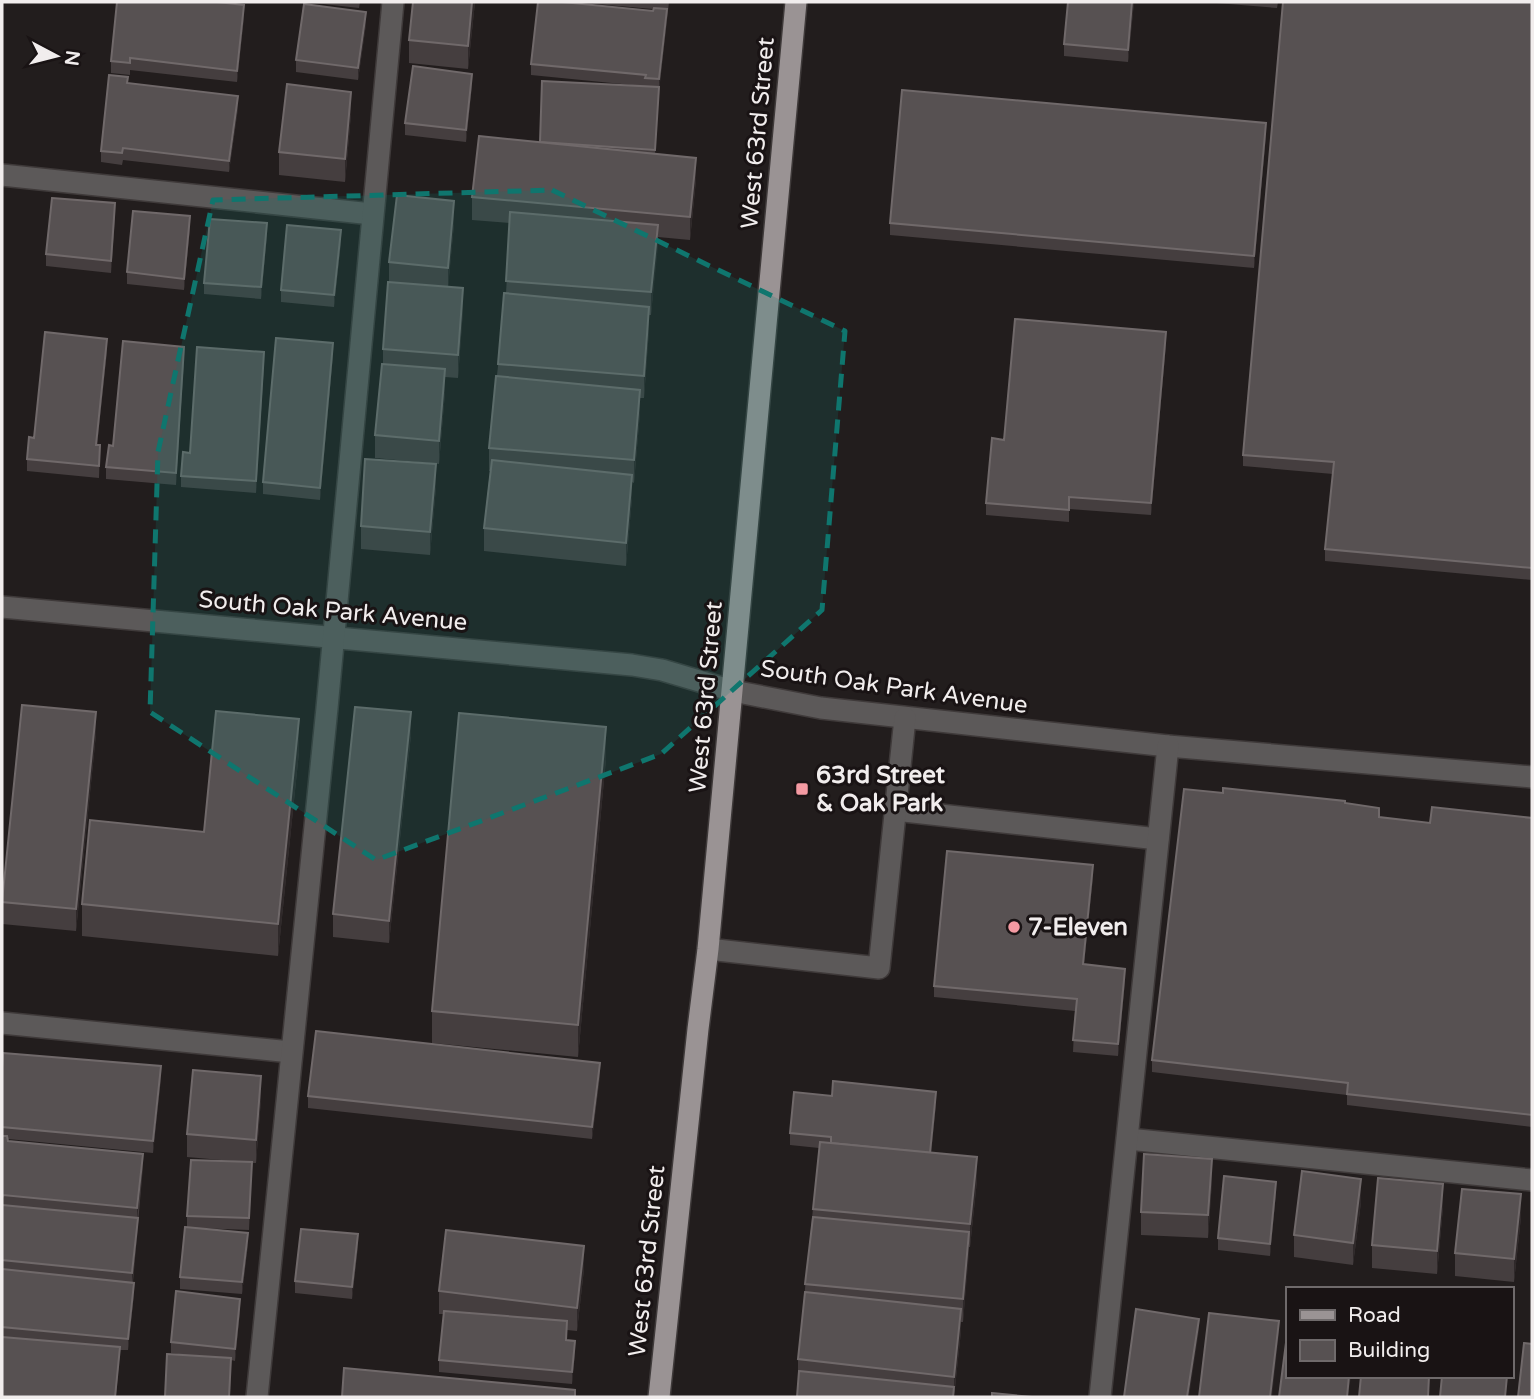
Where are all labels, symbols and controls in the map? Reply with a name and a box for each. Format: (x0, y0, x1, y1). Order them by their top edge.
north arrow (21, 21, 91, 91)
street label: West 63rd Street (735, 36, 781, 230)
text: N (60, 49, 84, 67)
street label: South Oak Park Avenue (198, 585, 468, 637)
street label: West 63rd Street (683, 600, 729, 794)
street label: South Oak Park Avenue (759, 654, 1029, 720)
place label: 63rd Street & Oak Park (816, 761, 946, 818)
marker: 63rd Street & Oak Park (794, 781, 810, 797)
place label: 7-Eleven (1028, 913, 1128, 942)
marker: 7-Eleven (1006, 919, 1022, 935)
street label: West 63rd Street (623, 1164, 671, 1358)
legend (1286, 1287, 1513, 1378)
text: Road (1348, 1303, 1401, 1328)
text: Building (1348, 1338, 1430, 1363)

